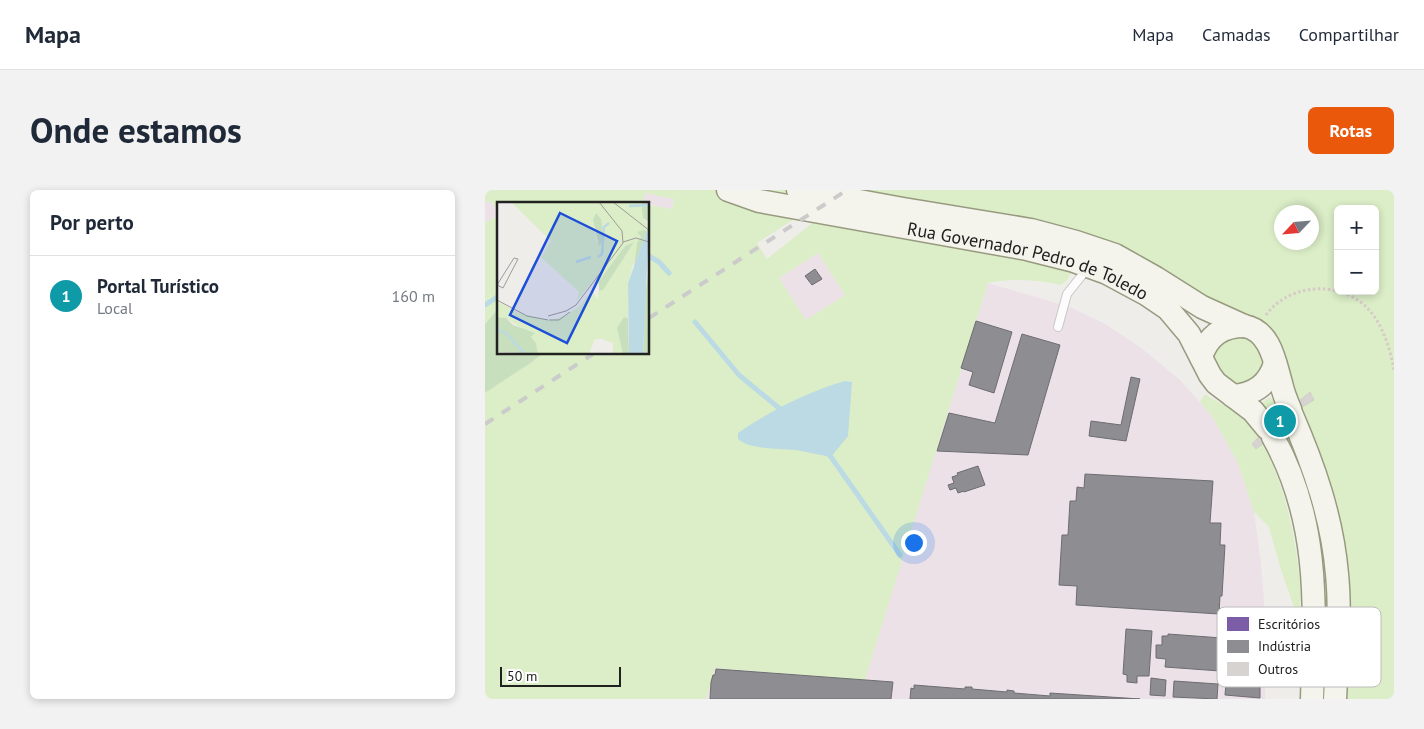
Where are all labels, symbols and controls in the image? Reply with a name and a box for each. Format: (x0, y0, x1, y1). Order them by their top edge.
text: Mapa (25, 19, 81, 50)
text: Mapa (1132, 23, 1174, 46)
text: Camadas (1202, 23, 1271, 46)
text: Compartilhar (1299, 23, 1399, 46)
text: Onde estamos (30, 107, 242, 153)
button: Rotas (1308, 107, 1394, 154)
inset map (497, 202, 650, 355)
north arrow (1274, 205, 1319, 250)
map controls (1334, 205, 1379, 295)
button: + (1334, 205, 1379, 250)
text: Por perto (50, 209, 134, 236)
street label: Rua Governador Pedro de Toledo (906, 216, 1152, 305)
button: − (1334, 250, 1379, 295)
text: Portal Turístico (97, 274, 219, 298)
text: 1 (61, 286, 71, 306)
text: 160 m (392, 286, 435, 306)
text: Local (97, 298, 133, 318)
pin: 1 (1264, 402, 1296, 440)
your location (901, 530, 927, 556)
legend (1217, 607, 1381, 687)
text: Escritórios (1258, 615, 1320, 633)
text: Indústria (1258, 637, 1311, 655)
text: Outros (1258, 660, 1298, 678)
scale bar (500, 664, 621, 687)
text: 50 m (507, 667, 537, 685)

